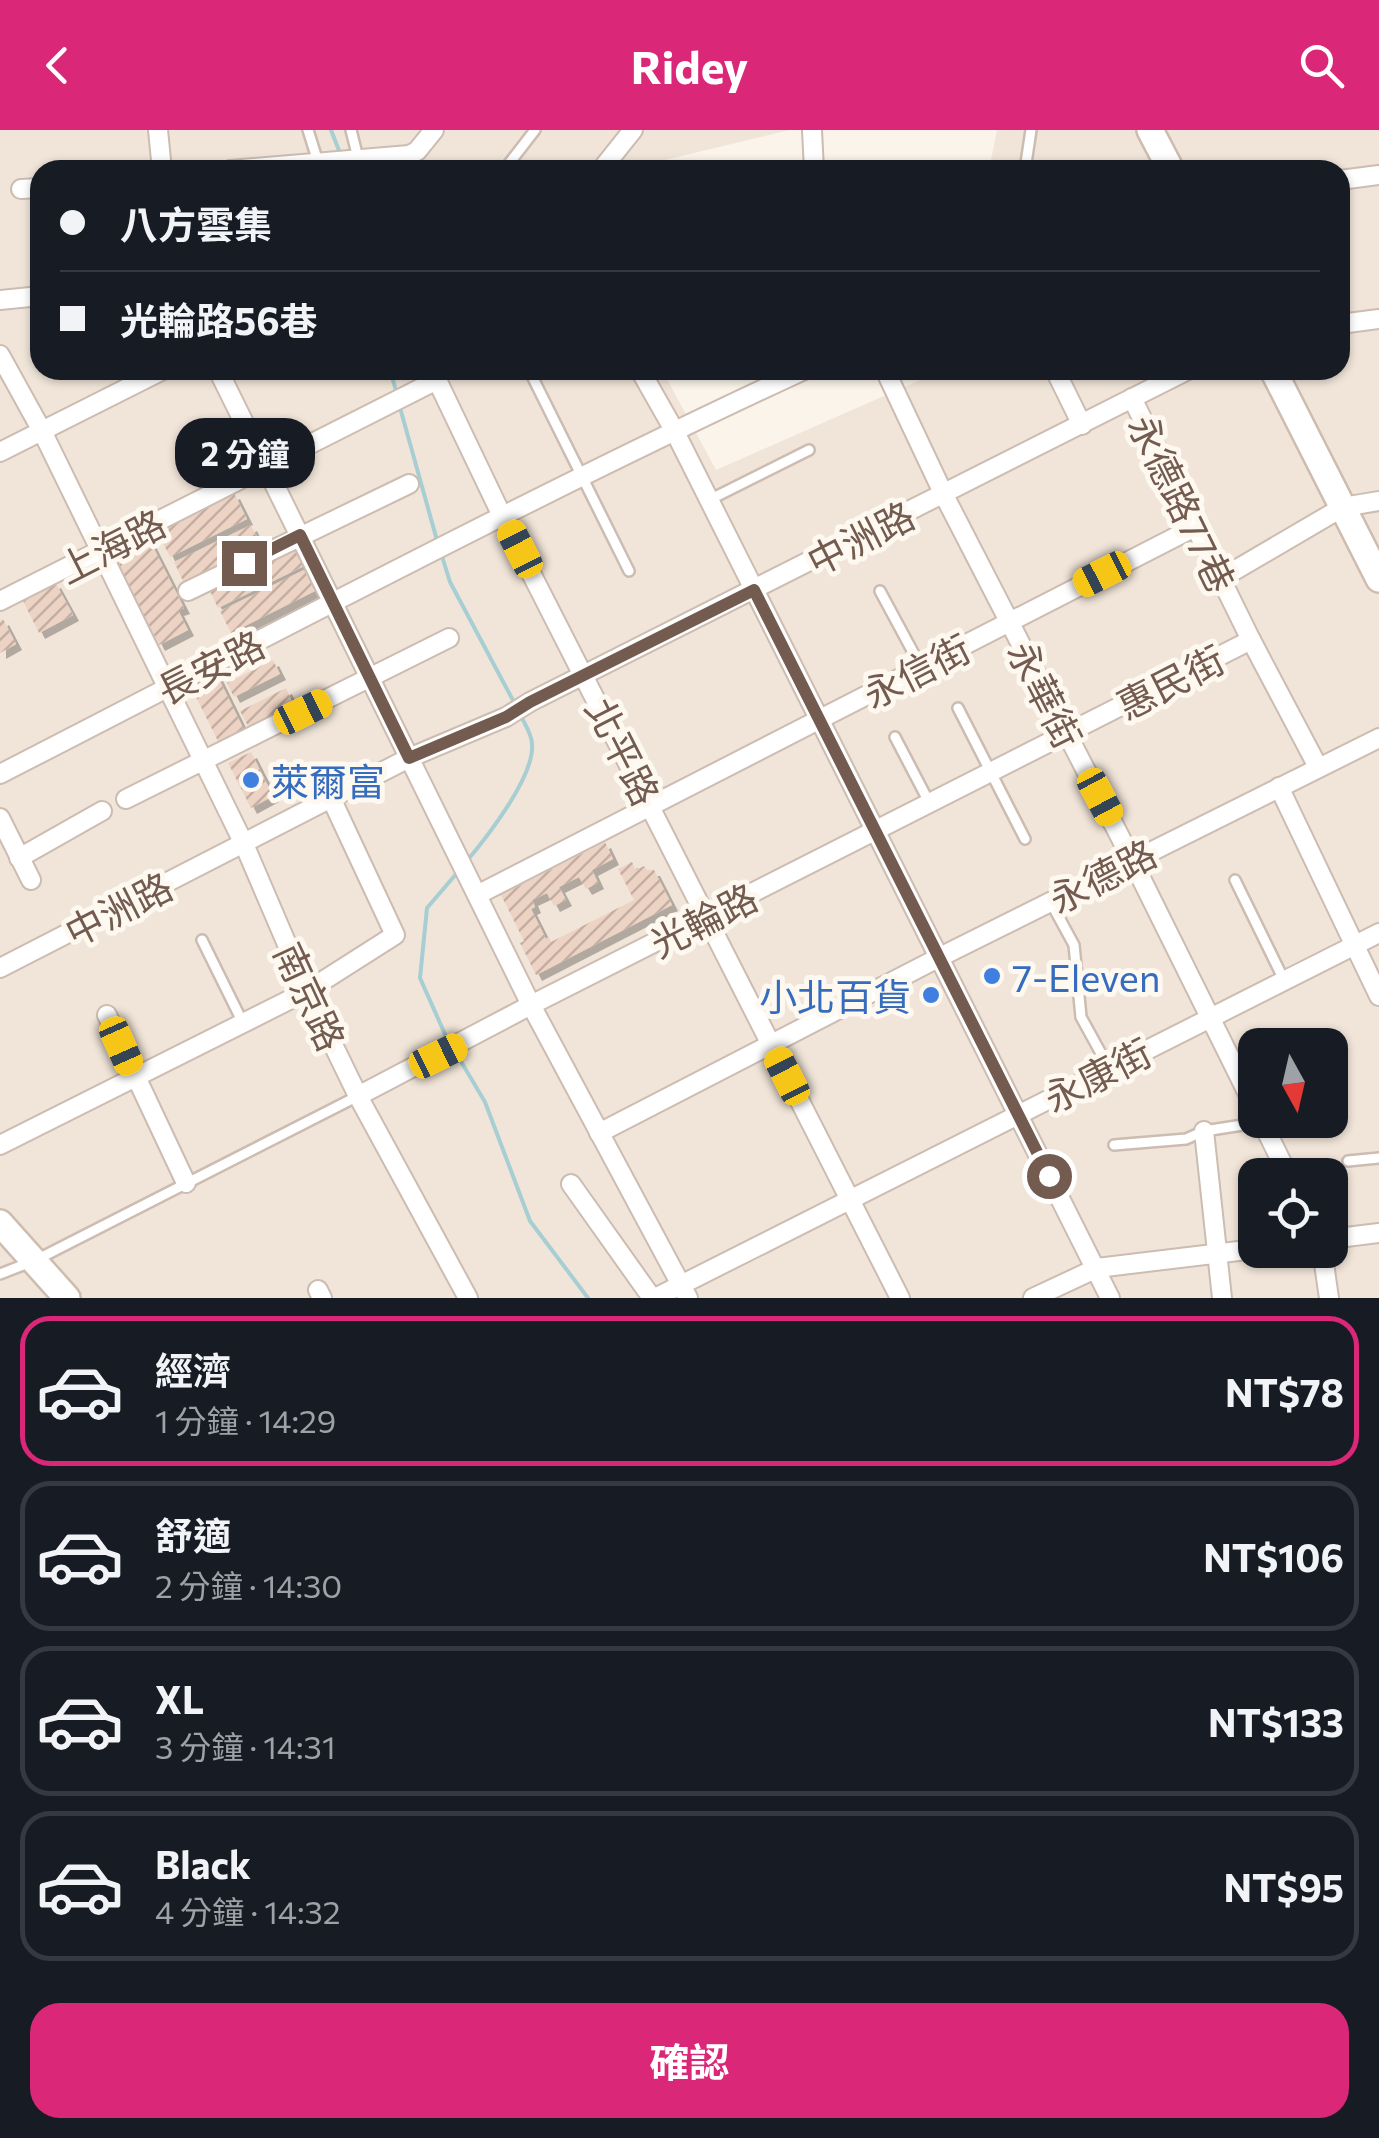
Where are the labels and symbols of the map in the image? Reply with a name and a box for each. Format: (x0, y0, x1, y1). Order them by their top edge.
street label: 永德路77巷 (1120, 406, 1246, 600)
callout: 2 分鐘 (174, 418, 314, 488)
street label: 中洲路 (799, 490, 921, 584)
street label: 上海路 (50, 498, 172, 592)
car (493, 515, 547, 583)
route end (222, 541, 267, 586)
car (1068, 547, 1136, 601)
street label: 長安路 (149, 619, 271, 713)
street label: 永信街 (855, 623, 977, 717)
street label: 永華街 (999, 633, 1093, 755)
street label: 惠民街 (1109, 634, 1231, 728)
car (269, 685, 337, 739)
street label: 北平路 (577, 690, 671, 812)
place label: 萊爾富 (271, 757, 385, 804)
car (1073, 763, 1127, 831)
marker: 萊爾富 (240, 769, 262, 791)
street label: 永德路 (1041, 828, 1163, 922)
street label: 中洲路 (57, 861, 179, 955)
street label: 光輪路 (642, 872, 764, 966)
street label: 南京路 (266, 934, 356, 1058)
place label: 7-Eleven (1012, 953, 1161, 1000)
marker: 7-Eleven (981, 965, 1003, 987)
place label: 小北百貨 (759, 972, 911, 1019)
marker: 小北百貨 (920, 984, 942, 1006)
car (95, 1012, 147, 1080)
street label: 永康街 (1036, 1027, 1158, 1121)
north arrow (1238, 1028, 1348, 1138)
car (404, 1029, 472, 1083)
car (760, 1042, 814, 1110)
route start (1027, 1154, 1072, 1199)

